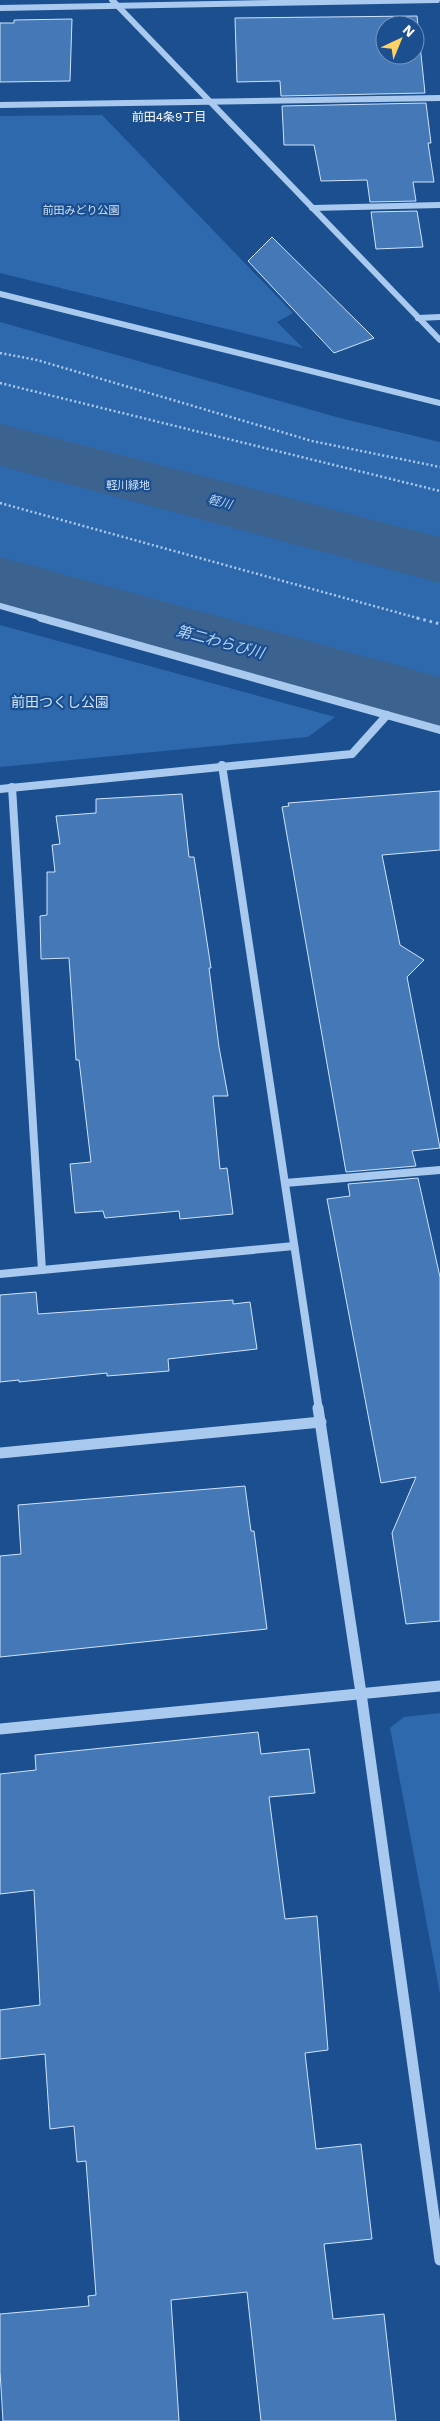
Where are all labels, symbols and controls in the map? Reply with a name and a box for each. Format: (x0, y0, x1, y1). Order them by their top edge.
north arrow (375, 15, 425, 65)
text: N (400, 21, 418, 40)
district label: 前田4条9丁目 (132, 110, 206, 124)
park label: 前田みどり公園 (43, 204, 120, 217)
park label: 軽川緑地 (106, 479, 150, 492)
water label: 軽川 (207, 492, 235, 512)
water label: 第二わらび川 (174, 622, 268, 663)
park label: 前田つくし公園 (11, 694, 109, 710)

